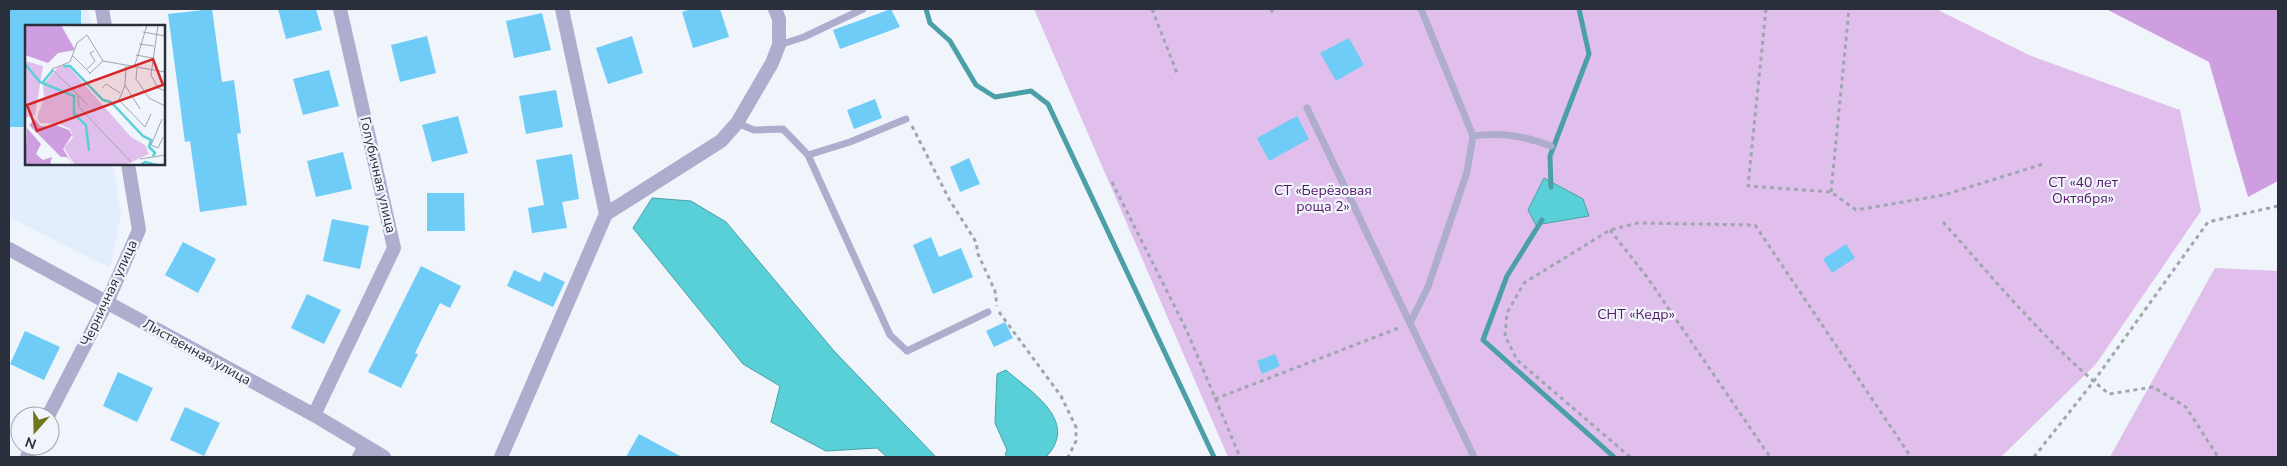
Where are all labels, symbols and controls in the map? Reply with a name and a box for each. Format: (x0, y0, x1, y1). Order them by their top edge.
inset map (25, 25, 165, 165)
street label: Голубичная улица (355, 115, 401, 235)
park label: СТ «40 лет Октября» (2048, 173, 2119, 208)
park label: СТ «Берёзовая роща 2» (1274, 181, 1372, 216)
street label: Черничная улица (76, 237, 142, 349)
park label: СНТ «Кедр» (1597, 305, 1675, 324)
street label: Лиственная улица (140, 314, 254, 390)
north arrow (10, 406, 60, 456)
text: N (23, 432, 39, 453)

